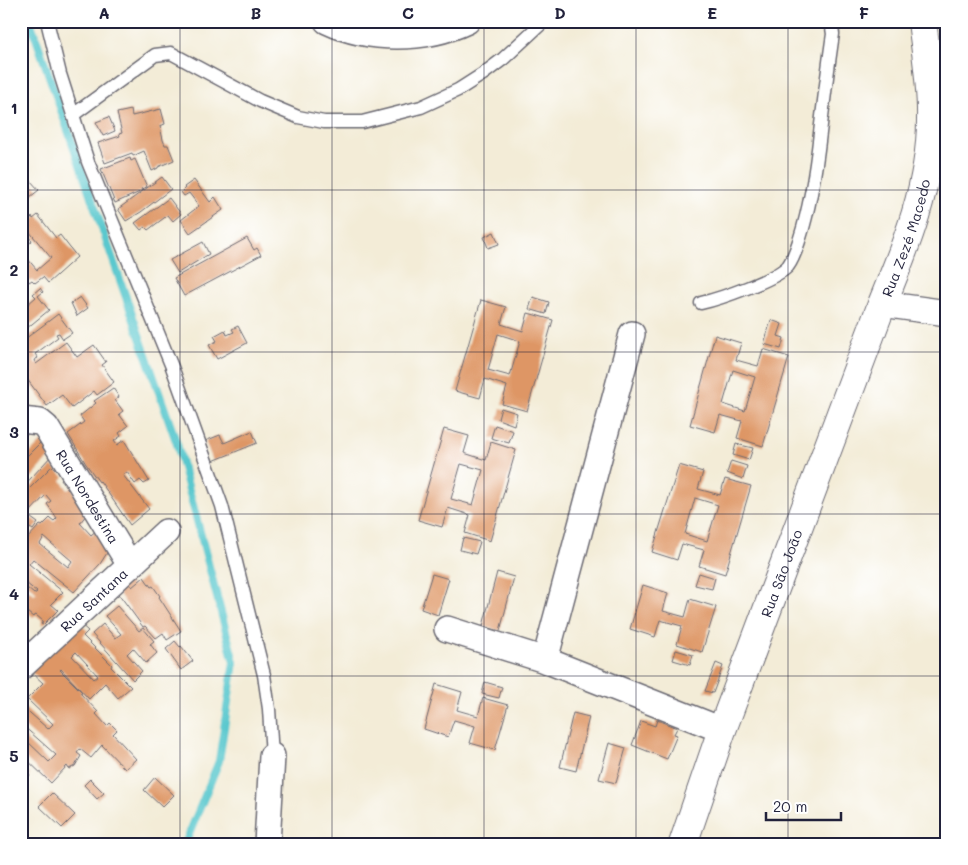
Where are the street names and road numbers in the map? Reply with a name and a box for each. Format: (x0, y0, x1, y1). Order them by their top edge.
street label: Rua Zezé Macedo (877, 177, 934, 299)
street label: Rua Nordestina (52, 446, 124, 547)
street label: Rua São João (756, 527, 806, 620)
street label: Rua Santana (56, 563, 131, 636)

